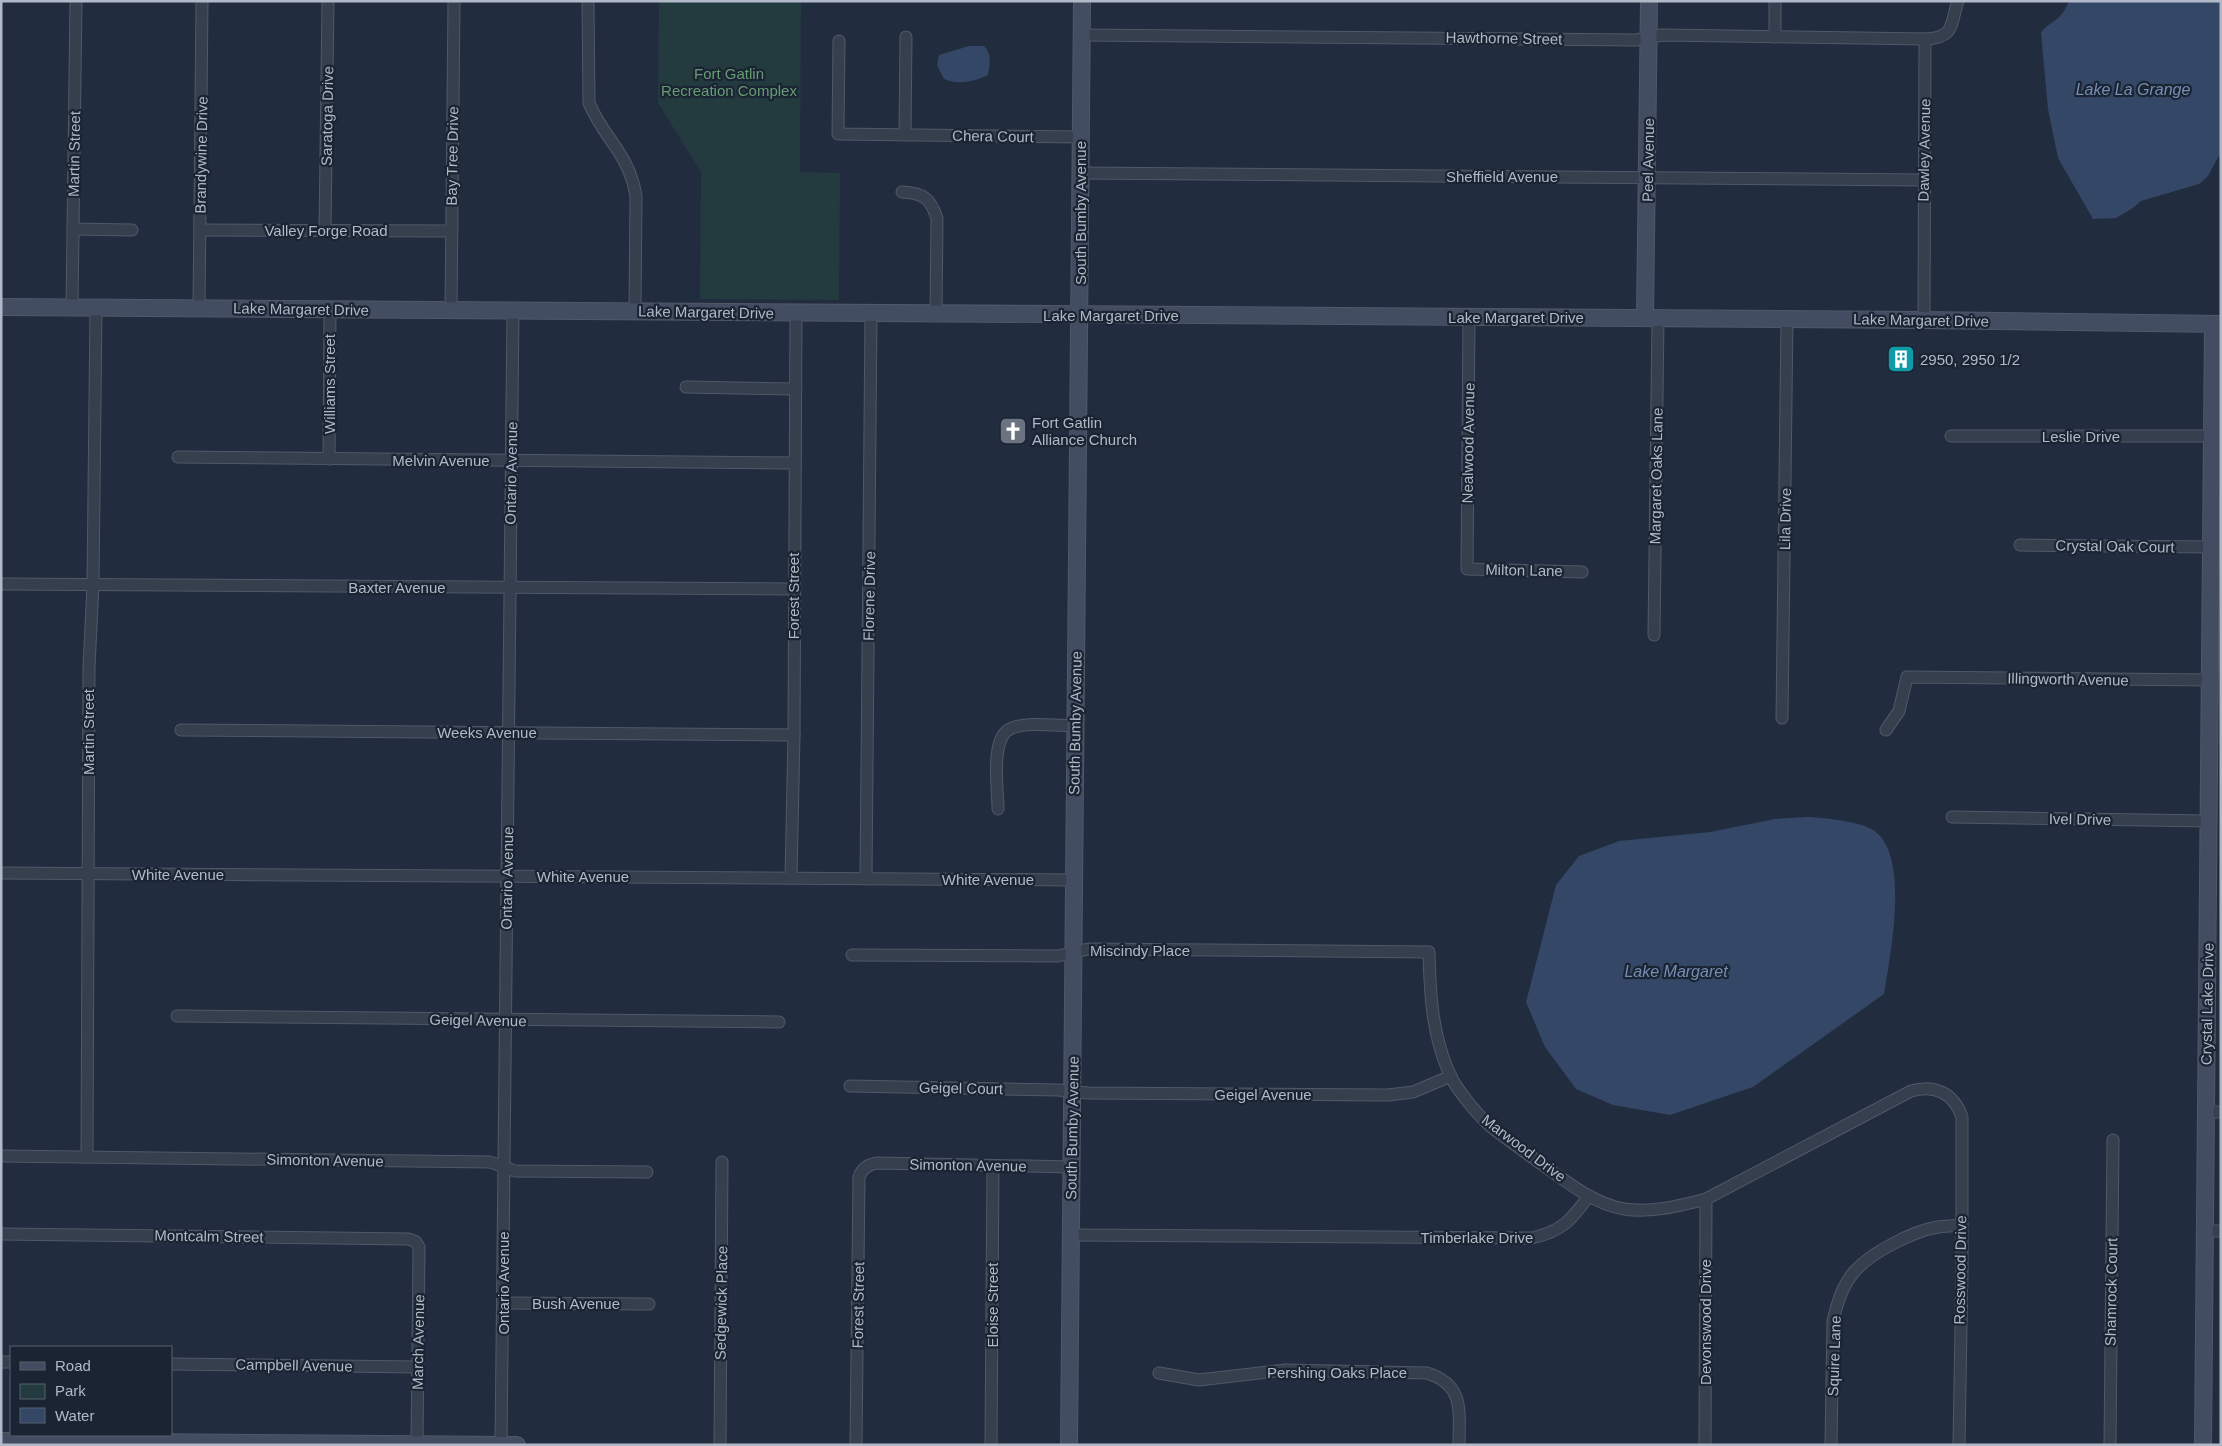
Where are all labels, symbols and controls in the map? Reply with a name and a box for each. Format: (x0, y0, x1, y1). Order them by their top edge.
street label: Hawthorne Street (1445, 28, 1563, 48)
park label: Fort Gatlin Recreation Complex (661, 65, 797, 99)
street label: Saratoga Drive (318, 66, 336, 166)
water label: Lake La Grange (2076, 81, 2190, 98)
street label: Brandywine Drive (191, 96, 211, 214)
street label: Dawley Avenue (1915, 98, 1933, 202)
street label: Bay Tree Drive (443, 106, 461, 206)
street label: Martin Street (65, 110, 83, 197)
street label: Peel Avenue (1639, 118, 1657, 202)
street label: Chera Court (952, 127, 1035, 145)
street label: South Bumby Avenue (1072, 141, 1089, 285)
street label: Sheffield Avenue (1446, 168, 1558, 185)
street label: Valley Forge Road (264, 222, 388, 239)
street label: Lake Margaret Drive (233, 299, 369, 319)
street label: Lake Margaret Drive (638, 302, 774, 322)
street label: Lake Margaret Drive (1043, 307, 1179, 324)
street label: Lake Margaret Drive (1448, 309, 1584, 326)
street label: Lake Margaret Drive (1853, 310, 1989, 330)
street label: Williams Street (321, 333, 338, 434)
building icon: 2950, 2950 1/2 (1886, 344, 1916, 374)
place label: 2950, 2950 1/2 (1920, 351, 2020, 368)
street label: Nealwood Avenue (1458, 383, 1478, 503)
street label: Margaret Oaks Lane (1646, 407, 1666, 545)
place label: Fort Gatlin Alliance Church (1032, 414, 1137, 448)
church icon: Fort Gatlin Alliance Church (998, 416, 1028, 446)
street label: Ontario Avenue (502, 421, 520, 525)
street label: Leslie Drive (2042, 428, 2120, 445)
street label: Melvin Avenue (392, 452, 490, 469)
street label: Lila Drive (1776, 488, 1794, 550)
street label: Crystal Oak Court (2055, 536, 2176, 556)
street label: Florene Drive (860, 551, 878, 641)
street label: Forest Street (785, 552, 802, 639)
street label: Milton Lane (1485, 561, 1563, 579)
street label: Baxter Avenue (348, 579, 446, 596)
street label: South Bumby Avenue (1065, 651, 1085, 795)
street label: Illingworth Avenue (2007, 669, 2129, 689)
street label: Martin Street (80, 688, 97, 775)
street label: Weeks Avenue (437, 724, 537, 741)
street label: Ivel Drive (2049, 810, 2111, 828)
street label: Ontario Avenue (498, 826, 516, 930)
street label: White Avenue (132, 866, 224, 883)
street label: White Avenue (537, 868, 629, 885)
street label: White Avenue (942, 871, 1034, 888)
street label: Miscindy Place (1090, 942, 1190, 959)
street label: Crystal Lake Drive (2197, 943, 2217, 1065)
water label: Lake Margaret (1624, 963, 1728, 980)
street label: Geigel Avenue (429, 1011, 527, 1029)
street label: South Bumby Avenue (1062, 1056, 1082, 1200)
street label: Geigel Court (919, 1079, 1004, 1097)
street label: Geigel Avenue (1214, 1086, 1312, 1103)
street label: Marwood Drive (1479, 1111, 1569, 1185)
street label: Simonton Avenue (266, 1150, 384, 1170)
street label: Simonton Avenue (909, 1155, 1027, 1175)
street label: Rosswood Drive (1951, 1215, 1969, 1325)
street label: Montcalm Street (154, 1227, 265, 1245)
street label: Timberlake Drive (1421, 1229, 1533, 1246)
street label: Ontario Avenue (495, 1231, 512, 1335)
street label: Shamrock Court (2102, 1237, 2120, 1346)
street label: Sedgewick Place (712, 1246, 730, 1360)
street label: Devonswood Drive (1697, 1259, 1714, 1385)
street label: Forest Street (849, 1261, 867, 1348)
street label: Eloise Street (984, 1262, 1001, 1348)
street label: March Avenue (409, 1294, 427, 1390)
street label: Bush Avenue (532, 1295, 620, 1312)
street label: Squire Lane (1824, 1315, 1844, 1397)
legend (10, 1346, 172, 1436)
street label: Campbell Avenue (235, 1355, 353, 1375)
text: Road (55, 1357, 91, 1374)
street label: Pershing Oaks Place (1267, 1364, 1407, 1381)
text: Park (55, 1382, 86, 1399)
text: Water (55, 1407, 94, 1424)

